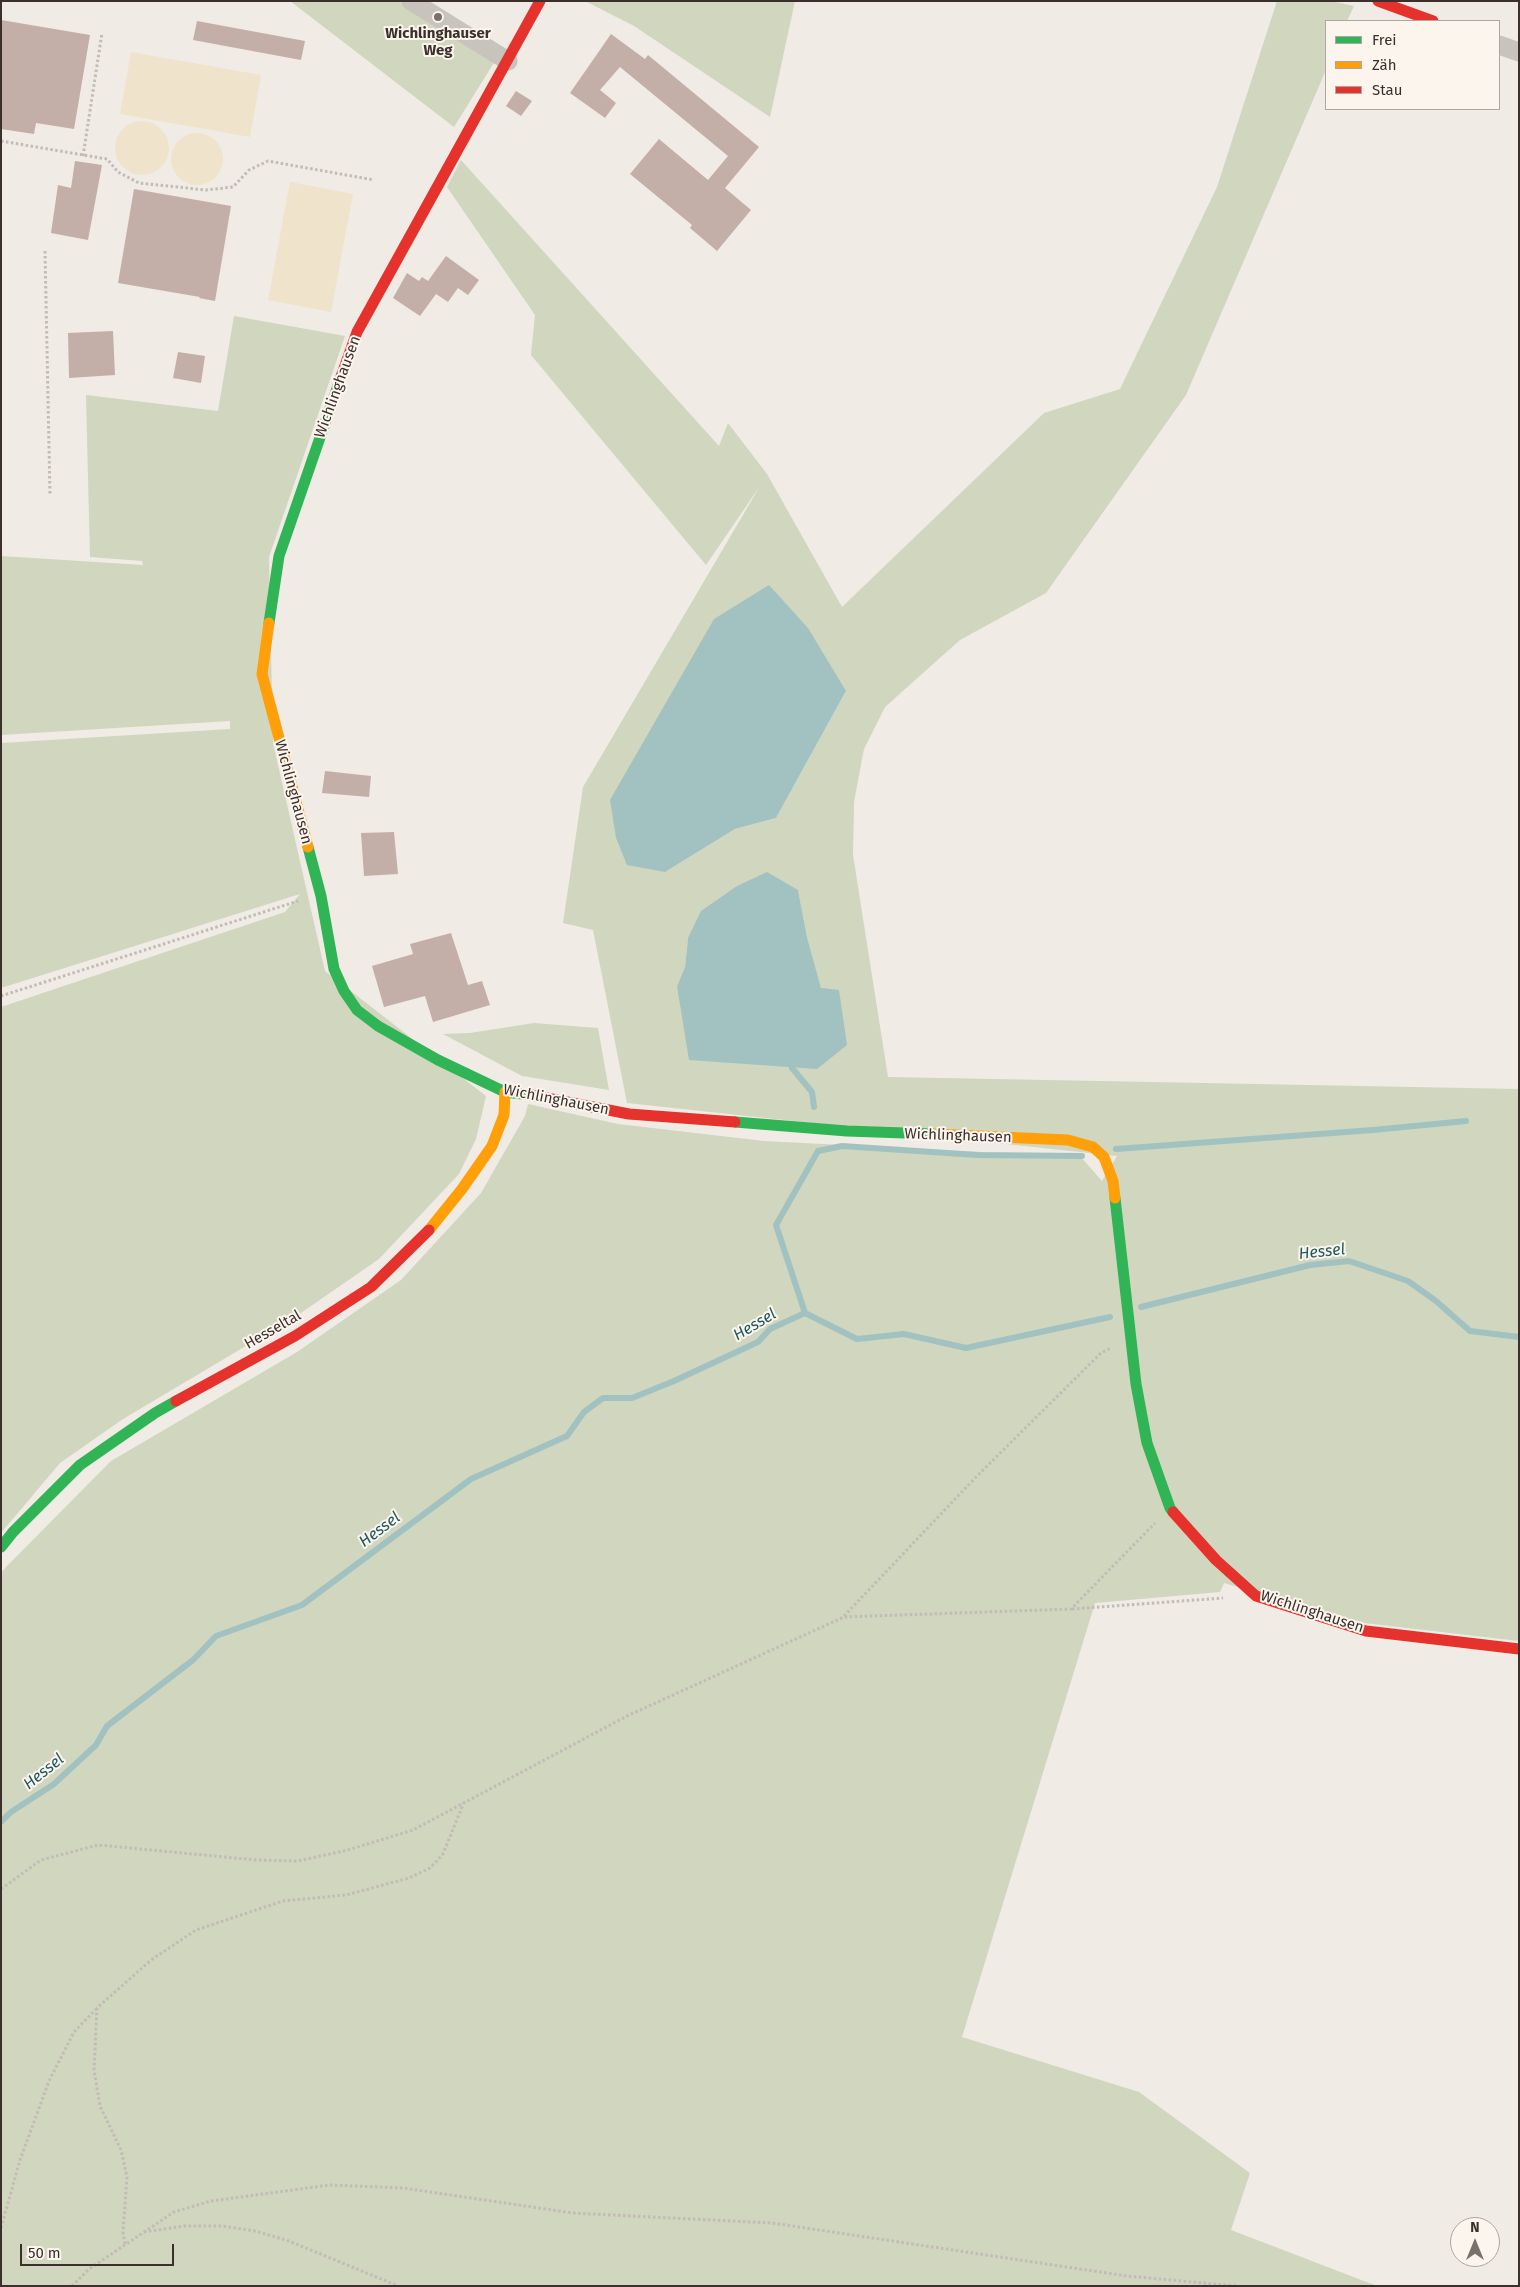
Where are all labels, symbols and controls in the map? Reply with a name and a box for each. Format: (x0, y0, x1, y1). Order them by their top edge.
marker: Wichlinghauser Weg (432, 11, 444, 23)
legend (1325, 20, 1500, 110)
place label: Wichlinghauser Weg (385, 25, 491, 60)
text: Frei (1372, 31, 1397, 49)
text: Zäh (1372, 56, 1397, 74)
text: Stau (1372, 81, 1402, 99)
street label: Wichlinghausen (311, 333, 365, 441)
street label: Wichlinghausen (270, 738, 316, 846)
street label: Wichlinghausen (502, 1081, 610, 1119)
street label: Wichlinghausen (904, 1125, 1012, 1147)
water label: Hessel (1298, 1240, 1346, 1264)
water label: Hessel (730, 1305, 780, 1345)
street label: Hesseltal (241, 1307, 305, 1353)
water label: Hessel (356, 1508, 404, 1552)
street label: Wichlinghausen (1258, 1587, 1366, 1637)
water label: Hessel (20, 1750, 68, 1794)
north arrow (1450, 2217, 1500, 2267)
text: N (1470, 2219, 1480, 2236)
scale bar (22, 2234, 176, 2266)
text: 50 m (28, 2244, 61, 2262)

